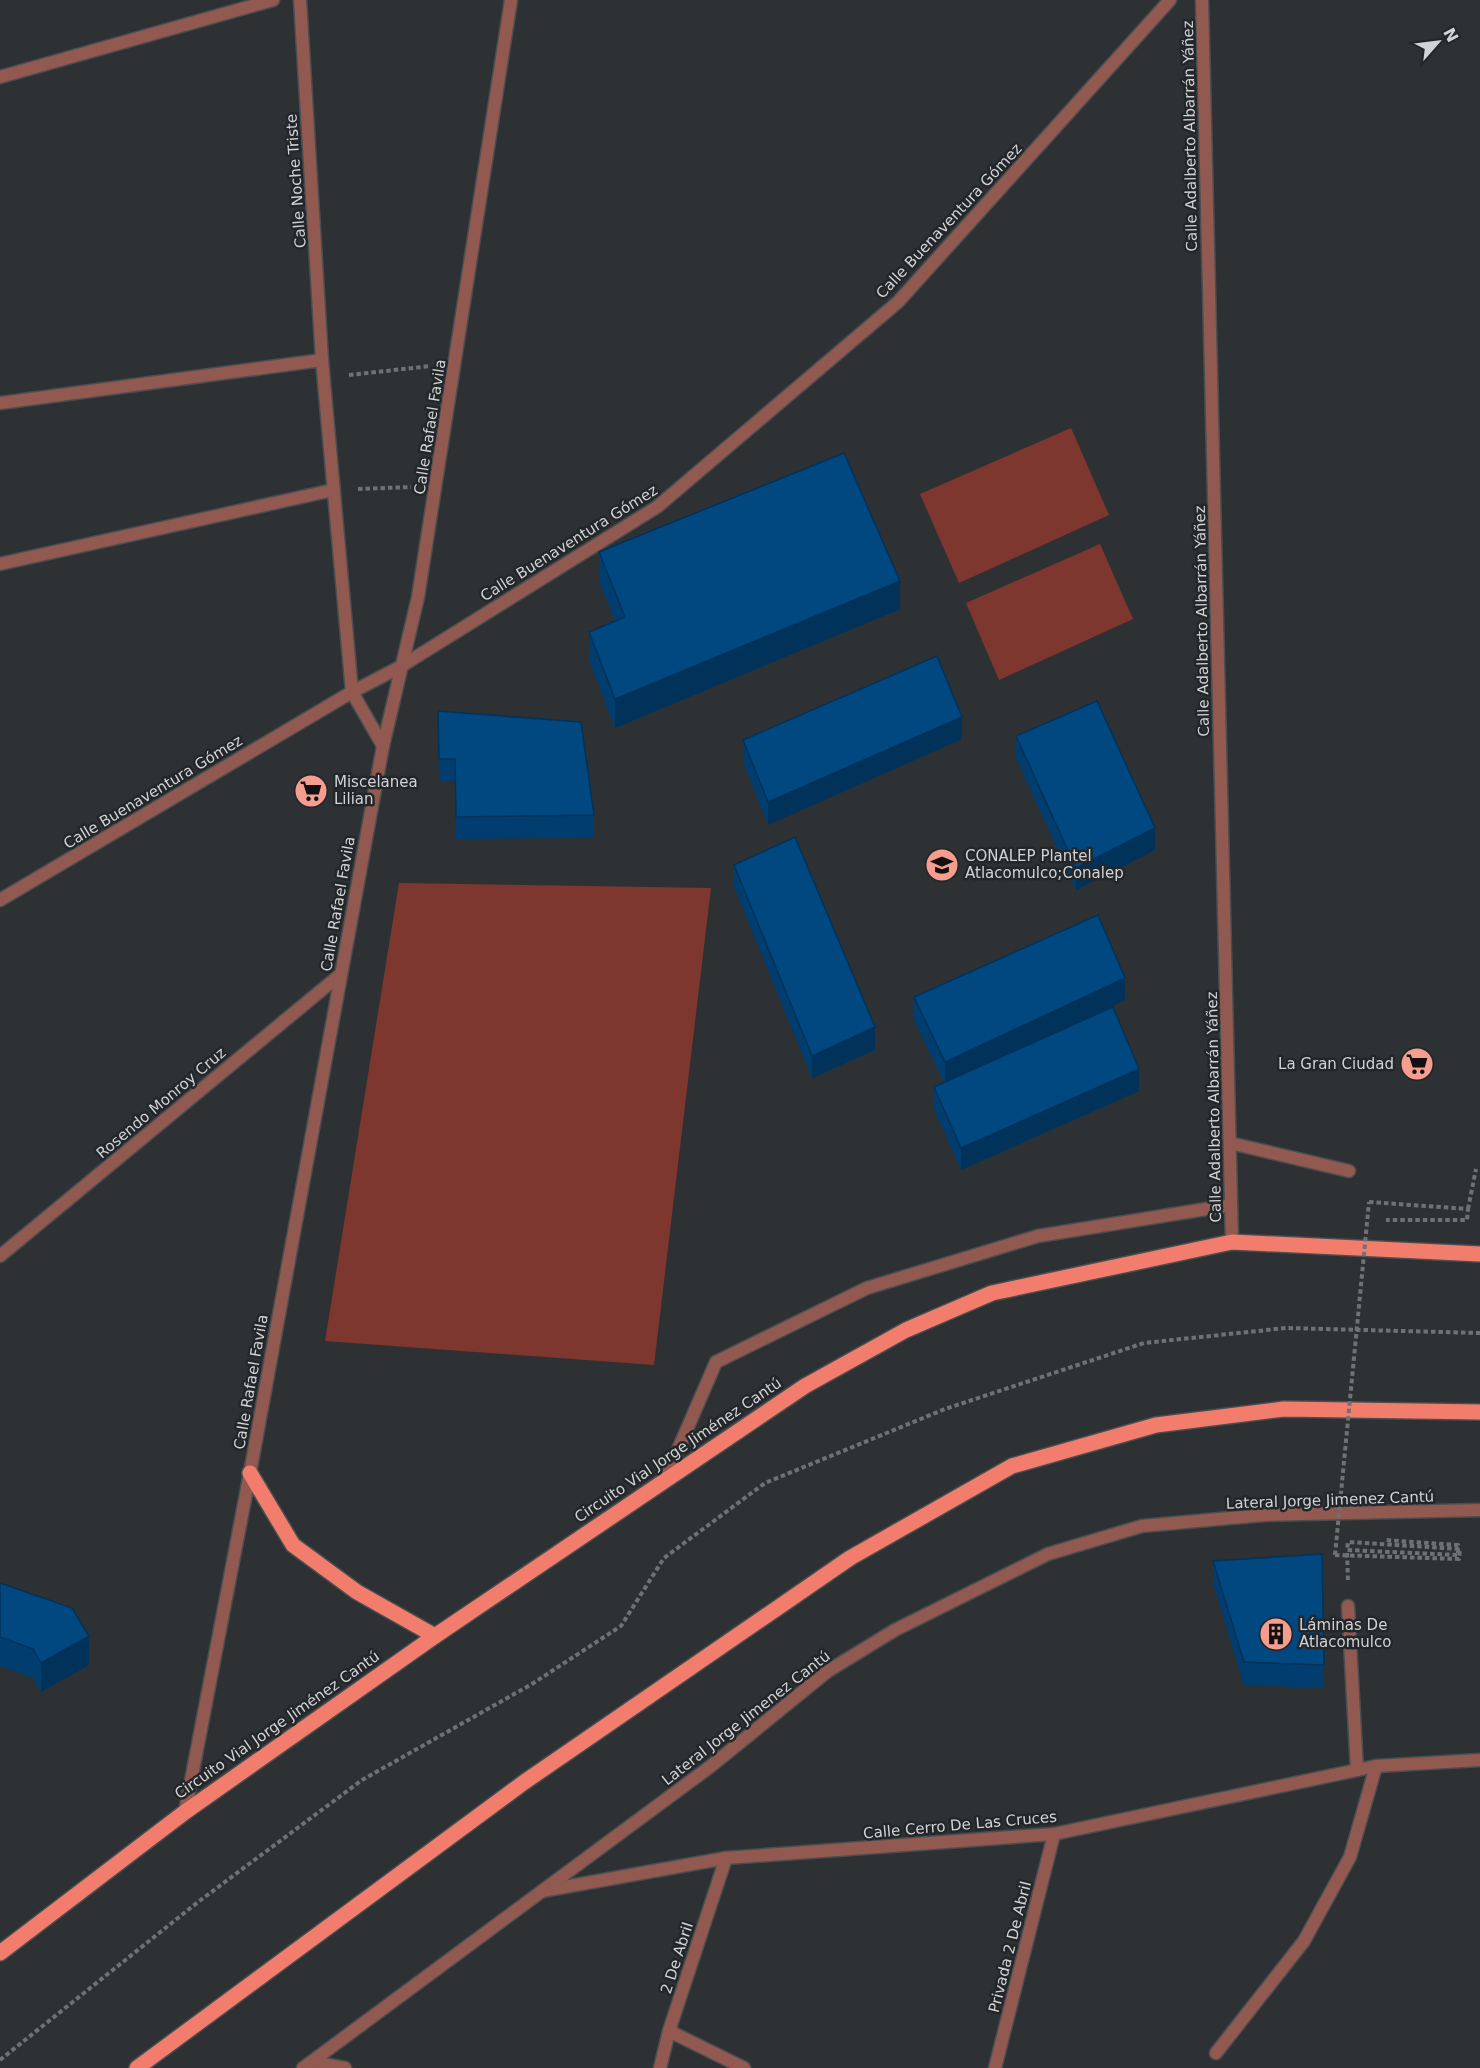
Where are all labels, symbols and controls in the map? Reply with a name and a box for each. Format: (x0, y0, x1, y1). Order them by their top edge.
north arrow (1408, 12, 1468, 72)
street label: Calle Adalberto Albarrán Yáñez (1179, 20, 1201, 252)
text: N (1439, 25, 1462, 46)
street label: Calle Noche Triste (282, 113, 310, 249)
street label: Calle Buenaventura Gómez (872, 140, 1026, 302)
street label: Calle Rafael Favila (410, 358, 450, 496)
street label: Calle Buenaventura Gómez (477, 481, 661, 605)
street label: Calle Adalberto Albarrán Yáñez (1191, 505, 1213, 737)
street label: Calle Buenaventura Gómez (60, 731, 246, 853)
supermarket icon: Miscelanea Lilian (293, 773, 329, 809)
place label: Miscelanea Lilian (334, 773, 418, 808)
street label: Calle Rafael Favila (317, 835, 359, 973)
school or university icon: CONALEP Plantel Atlacomulco;Conalep (924, 847, 960, 883)
place label: CONALEP Plantel Atlacomulco;Conalep (965, 847, 1124, 882)
street label: Calle Adalberto Albarrán Yáñez (1203, 991, 1225, 1223)
street label: Rosendo Monroy Cruz (93, 1044, 229, 1162)
supermarket icon: La Gran Ciudad (1399, 1046, 1435, 1082)
place label: La Gran Ciudad (1278, 1055, 1394, 1073)
street label: Calle Rafael Favila (230, 1313, 272, 1451)
street label: Circuito Vial Jorge Jiménez Cantú (571, 1374, 785, 1526)
street label: Lateral Jorge Jimenez Cantú (1226, 1487, 1434, 1513)
building icon: Láminas De Atlacomulco (1258, 1616, 1294, 1652)
place label: Láminas De Atlacomulco (1299, 1616, 1391, 1651)
street label: Circuito Vial Jorge Jiménez Cantú (171, 1647, 383, 1803)
street label: Lateral Jorge Jimenez Cantú (658, 1647, 834, 1789)
street label: Calle Cerro De Las Cruces (862, 1808, 1058, 1842)
street label: Privada 2 De Abril (985, 1879, 1035, 2015)
street label: 2 De Abril (657, 1920, 697, 1996)

